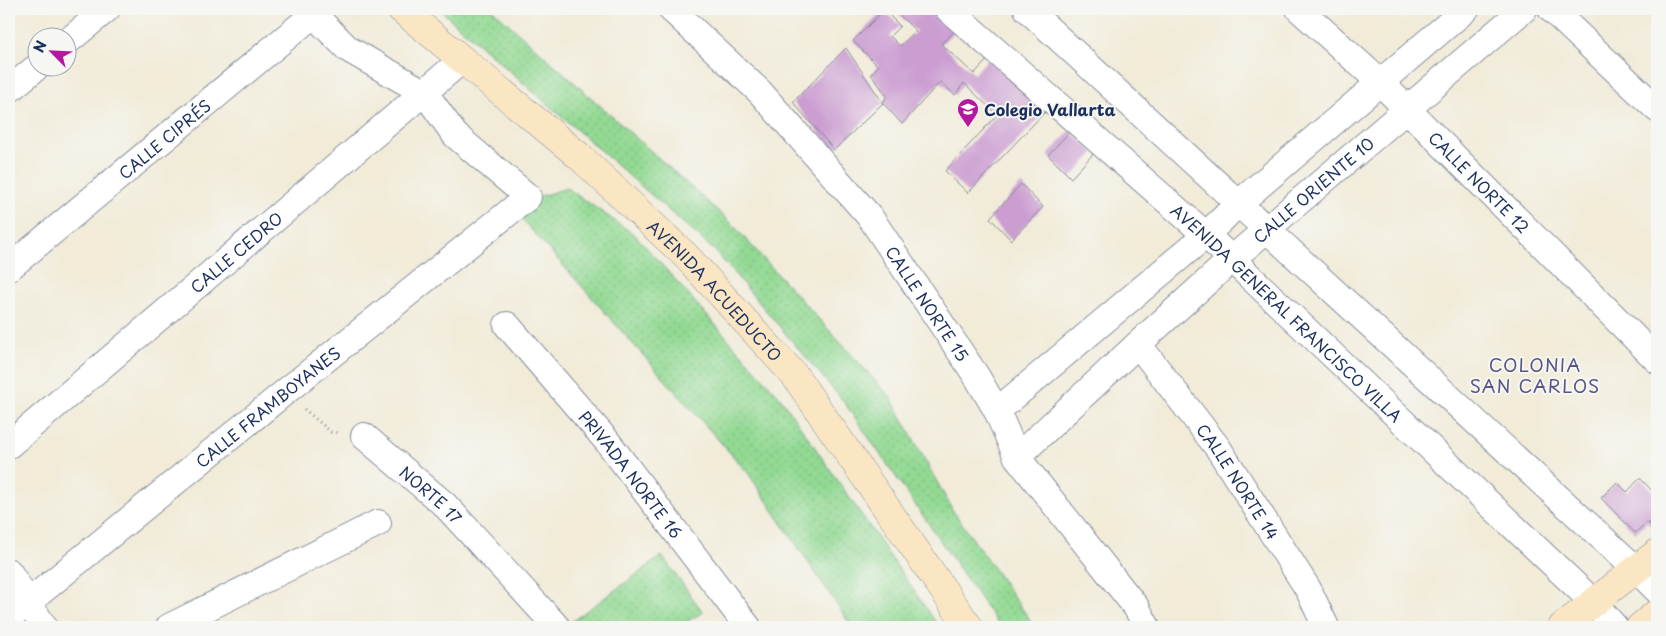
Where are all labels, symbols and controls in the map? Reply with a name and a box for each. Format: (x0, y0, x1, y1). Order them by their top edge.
north arrow (28, 28, 78, 78)
text: N (28, 37, 52, 56)
street label: CALLE CIPRÉS (113, 93, 216, 184)
school or university icon: Colegio Vallarta (956, 97, 980, 128)
place label: Colegio Vallarta (984, 97, 1116, 121)
street label: CALLE NORTE 12 (1423, 126, 1536, 238)
street label: CALLE ORIENTE 10 (1247, 131, 1379, 248)
street label: AVENIDA GENERAL FRANCISCO VILLA (1166, 198, 1408, 427)
street label: CALLE CEDRO (185, 206, 288, 298)
street label: AVENIDA ACUEDUCTO (642, 214, 788, 366)
street label: CALLE NORTE 15 (880, 241, 975, 366)
street label: CALLE FRAMBOYANES (190, 340, 345, 473)
district label: COLONIA SAN CARLOS (1470, 351, 1600, 399)
street label: PRIVADA NORTE 16 (574, 405, 688, 543)
street label: CALLE NORTE 14 (1191, 418, 1285, 544)
street label: NORTE 17 (395, 460, 468, 529)

